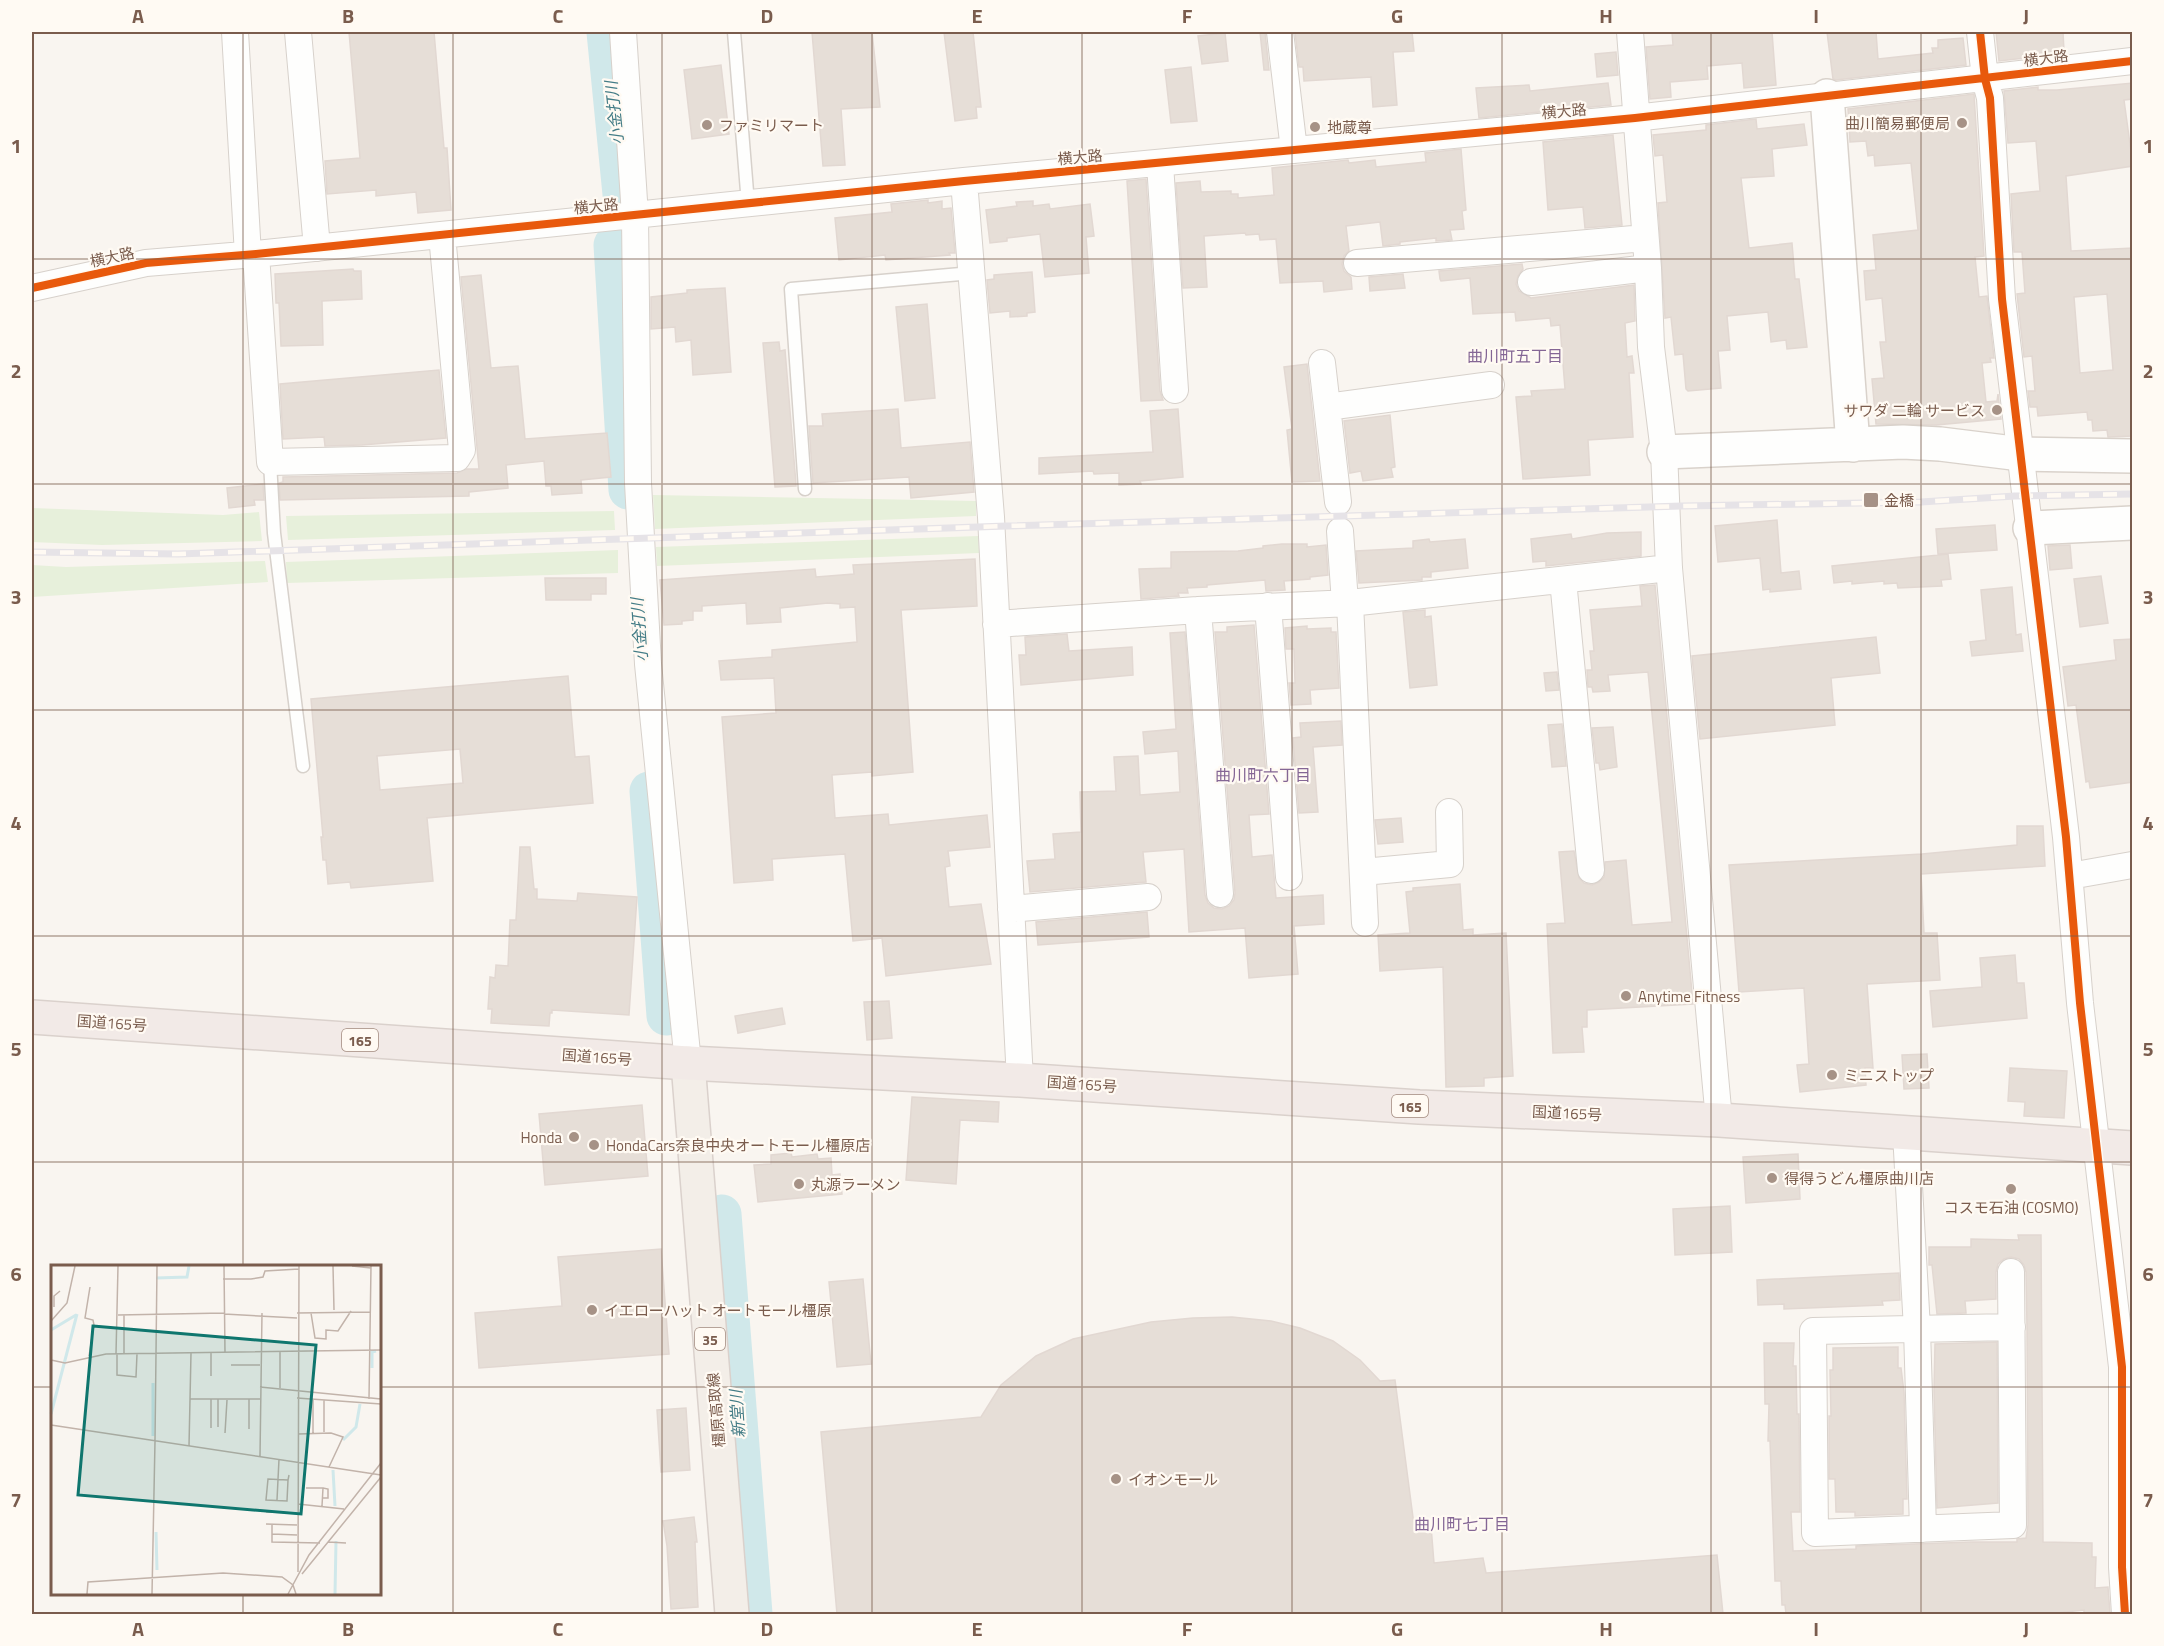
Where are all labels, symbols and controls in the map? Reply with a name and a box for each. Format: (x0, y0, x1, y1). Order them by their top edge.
text: A (132, 0, 144, 31)
text: B (342, 0, 354, 31)
text: C (553, 0, 564, 31)
text: D (761, 0, 773, 31)
text: E (971, 0, 983, 31)
text: F (1182, 0, 1193, 31)
text: G (1391, 0, 1403, 31)
text: H (1599, 0, 1613, 31)
text: I (1813, 0, 1819, 31)
text: J (2023, 0, 2029, 31)
street label: 横大路 (2022, 44, 2070, 72)
water label: 小金打川 (599, 78, 629, 146)
street label: 横大路 (1541, 98, 1587, 124)
place label: 曲川簡易郵便局 (1845, 112, 1950, 135)
place label: ファミリマート (719, 114, 824, 137)
place label: 地蔵尊 (1327, 116, 1372, 139)
marker: 曲川簡易郵便局 (1955, 116, 1969, 130)
marker: ファミリマート (700, 118, 714, 132)
marker: 地蔵尊 (1308, 120, 1322, 134)
text: 1 (10, 130, 22, 161)
text: 1 (2142, 130, 2154, 161)
street label: 横大路 (1057, 144, 1103, 170)
street label: 横大路 (572, 192, 620, 220)
street label: 横大路 (88, 241, 136, 273)
district label: 曲川町五丁目 (1467, 344, 1563, 368)
text: 2 (10, 355, 22, 386)
text: 2 (2142, 355, 2154, 386)
place label: サワダ 二輪 サービス (1843, 399, 1985, 422)
marker: サワダ 二輪 サービス (1990, 403, 2004, 417)
place label: 金橋 (1884, 489, 1914, 512)
marker: 金橋 (1862, 491, 1880, 509)
text: 3 (10, 581, 22, 612)
text: 3 (2142, 581, 2154, 612)
water label: 小金打川 (625, 595, 653, 663)
district label: 曲川町六丁目 (1215, 763, 1311, 787)
text: 4 (10, 807, 22, 838)
text: 4 (2142, 807, 2154, 838)
place label: Anytime Fitness (1638, 985, 1740, 1008)
marker: Anytime Fitness (1619, 989, 1633, 1003)
street label: 国道165号 (76, 1009, 148, 1037)
road number: 165 (342, 1029, 378, 1051)
text: 5 (10, 1033, 22, 1064)
text: 5 (2142, 1033, 2154, 1064)
street label: 国道165号 (561, 1043, 633, 1071)
place label: ミニストップ (1844, 1064, 1934, 1087)
marker: ミニストップ (1825, 1068, 1839, 1082)
street label: 国道165号 (1046, 1070, 1118, 1098)
road number: 165 (1392, 1095, 1428, 1117)
street label: 国道165号 (1531, 1100, 1603, 1126)
place label: Honda (521, 1126, 562, 1149)
marker: Honda (567, 1130, 581, 1144)
place label: HondaCars奈良中央オートモール橿原店 (606, 1134, 870, 1157)
marker: HondaCars奈良中央オートモール橿原店 (587, 1138, 601, 1152)
place label: 得得うどん橿原曲川店 (1784, 1167, 1934, 1190)
marker: 得得うどん橿原曲川店 (1765, 1171, 1779, 1185)
place label: 丸源ラーメン (811, 1173, 900, 1196)
marker: 丸源ラーメン (792, 1177, 806, 1191)
marker: コスモ石油 (COSMO) (2004, 1182, 2018, 1196)
place label: コスモ石油 (COSMO) (1944, 1196, 2078, 1219)
text: 6 (10, 1258, 22, 1289)
text: 6 (2142, 1258, 2154, 1289)
inset map (51, 1265, 381, 1595)
place label: イエローハット オートモール橿原 (604, 1299, 832, 1322)
marker: イエローハット オートモール橿原 (585, 1303, 599, 1317)
road number: 35 (695, 1328, 725, 1350)
street label: 橿原高取線 (701, 1372, 731, 1448)
water label: 新堂川 (723, 1387, 751, 1439)
place label: イオンモール (1128, 1468, 1218, 1491)
marker: イオンモール (1109, 1472, 1123, 1486)
text: 7 (10, 1484, 22, 1515)
text: 7 (2142, 1484, 2154, 1515)
district label: 曲川町七丁目 (1414, 1512, 1510, 1536)
text: A (132, 1613, 144, 1644)
text: B (342, 1613, 354, 1644)
text: C (553, 1613, 564, 1644)
text: D (761, 1613, 773, 1644)
text: E (971, 1613, 983, 1644)
text: F (1182, 1613, 1193, 1644)
text: G (1391, 1613, 1403, 1644)
text: H (1599, 1613, 1613, 1644)
text: I (1813, 1613, 1819, 1644)
text: J (2023, 1613, 2029, 1644)

